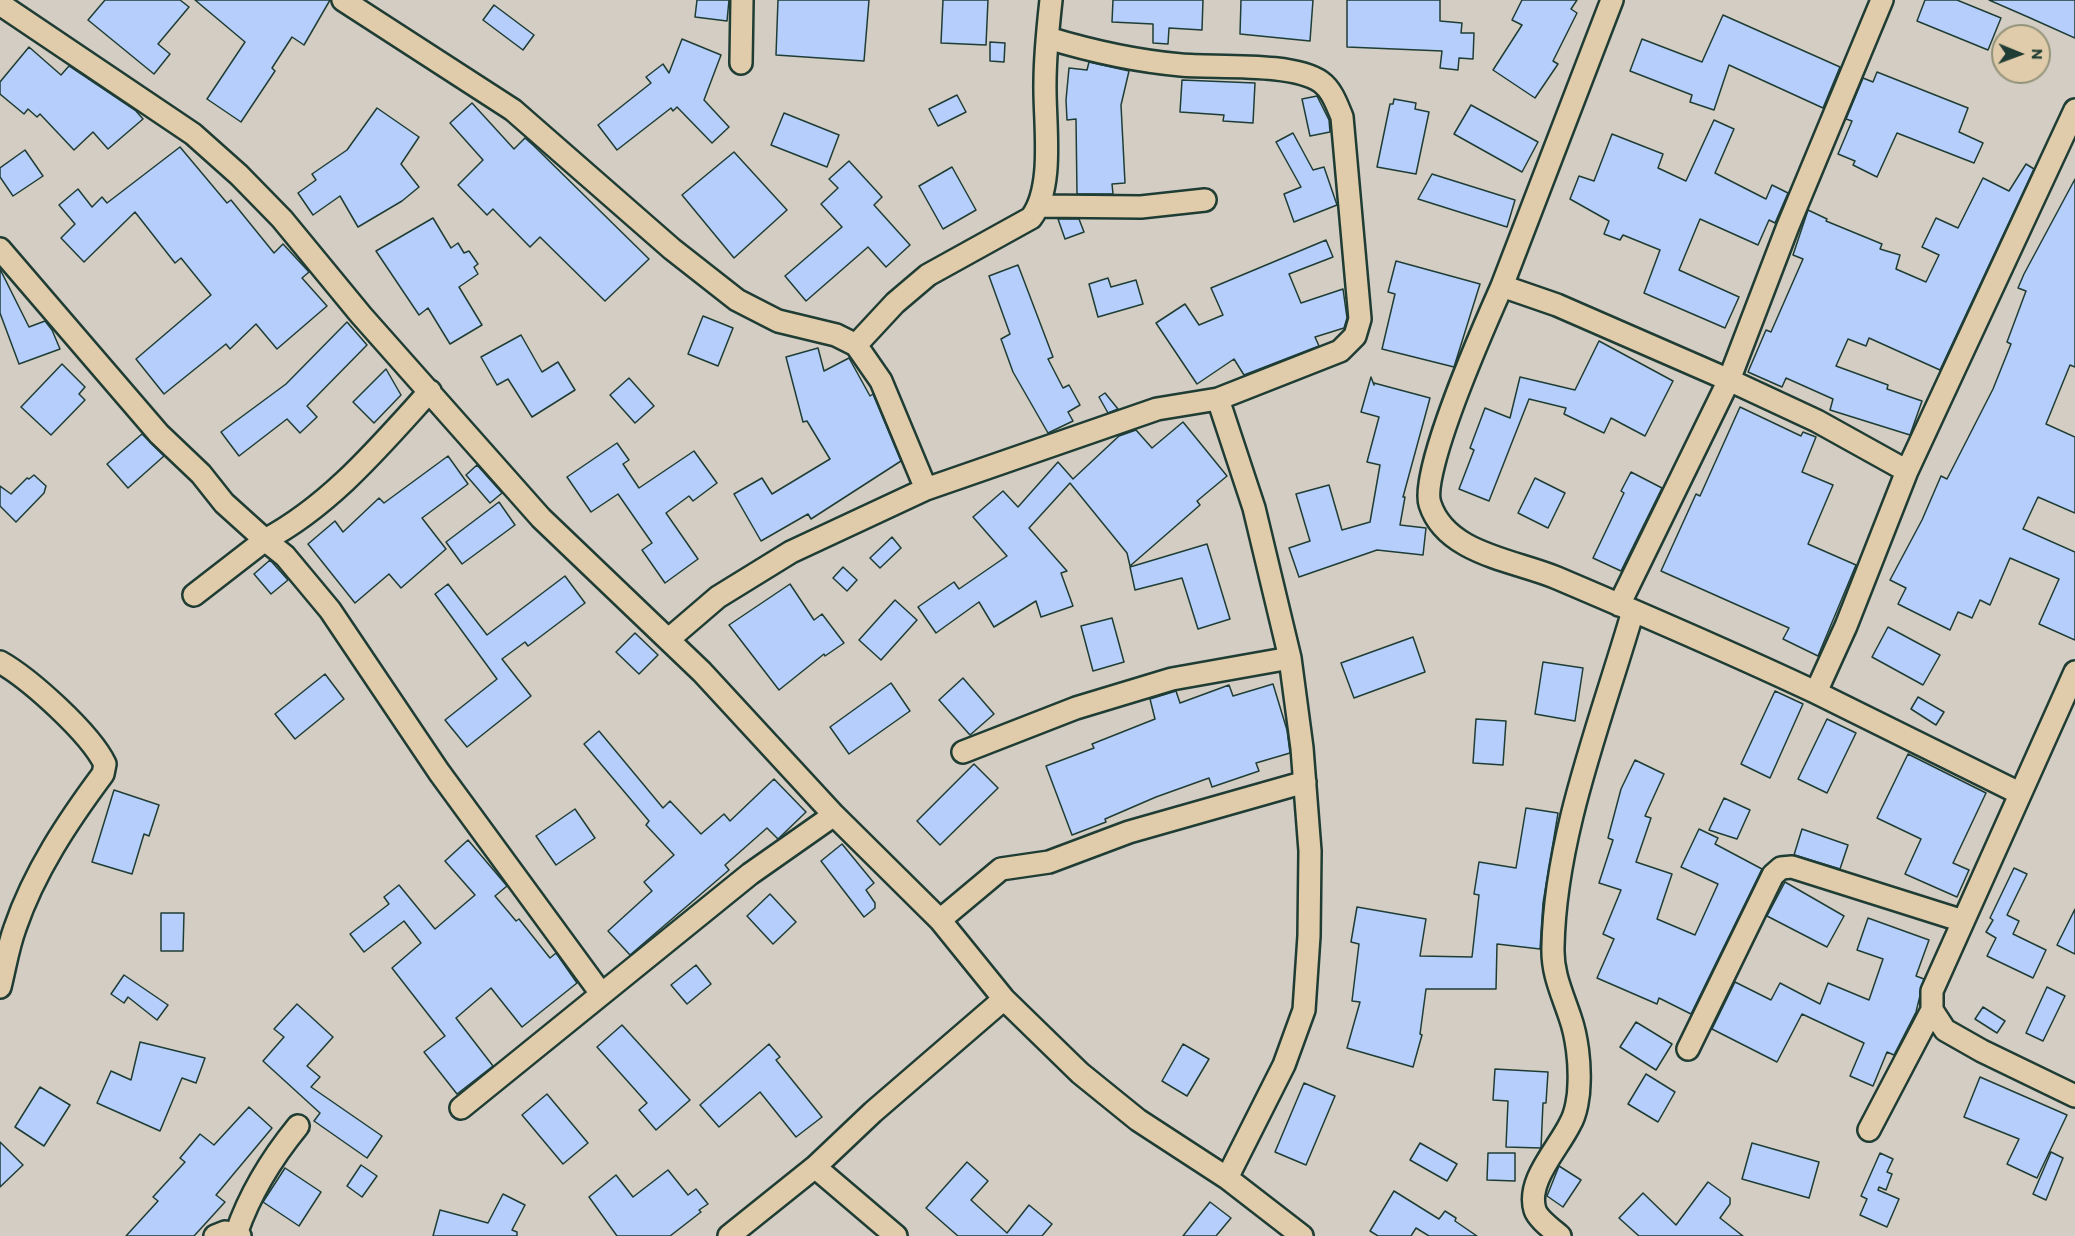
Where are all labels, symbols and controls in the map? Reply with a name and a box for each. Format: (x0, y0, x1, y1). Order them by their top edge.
north arrow (1991, 24, 2051, 84)
text: N (2028, 49, 2047, 60)

